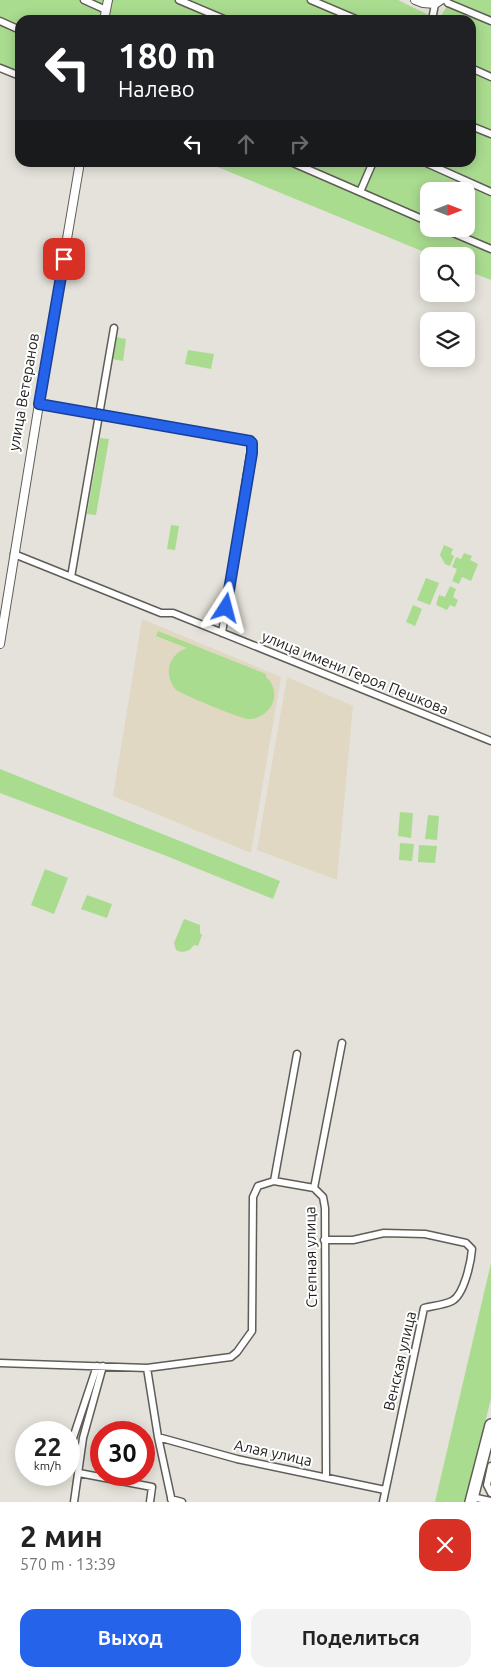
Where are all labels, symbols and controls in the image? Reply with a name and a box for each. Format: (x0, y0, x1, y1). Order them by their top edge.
icon: left (35, 35, 100, 100)
text: 180 m (118, 35, 216, 75)
text: Налево (118, 76, 195, 101)
icon: left (179, 130, 207, 158)
icon: ahead (232, 130, 260, 158)
icon: right (285, 130, 313, 158)
north arrow (420, 182, 475, 238)
map controls (420, 182, 475, 367)
pin (43, 238, 85, 280)
icon: arrive (50, 245, 78, 273)
button: search (420, 247, 475, 302)
button: layers (420, 312, 475, 367)
street label: улица Ветеранов (5, 332, 42, 452)
position arrow (199, 581, 251, 633)
street label: улица имени Героя Пешкова (259, 627, 451, 718)
street label: Степная улица (301, 1206, 320, 1308)
street label: Венская улица (380, 1310, 419, 1412)
speed limit sign: 30 (90, 1421, 155, 1486)
text: 22 (33, 1433, 62, 1461)
street label: Алая улица (233, 1436, 314, 1469)
text: km/h (34, 1459, 61, 1472)
text: 2 мин (20, 1519, 103, 1553)
button: close (419, 1519, 471, 1571)
text: 570 m · 13:39 (20, 1555, 116, 1573)
button: Выход (20, 1609, 241, 1667)
button: Поделиться (251, 1609, 471, 1667)

